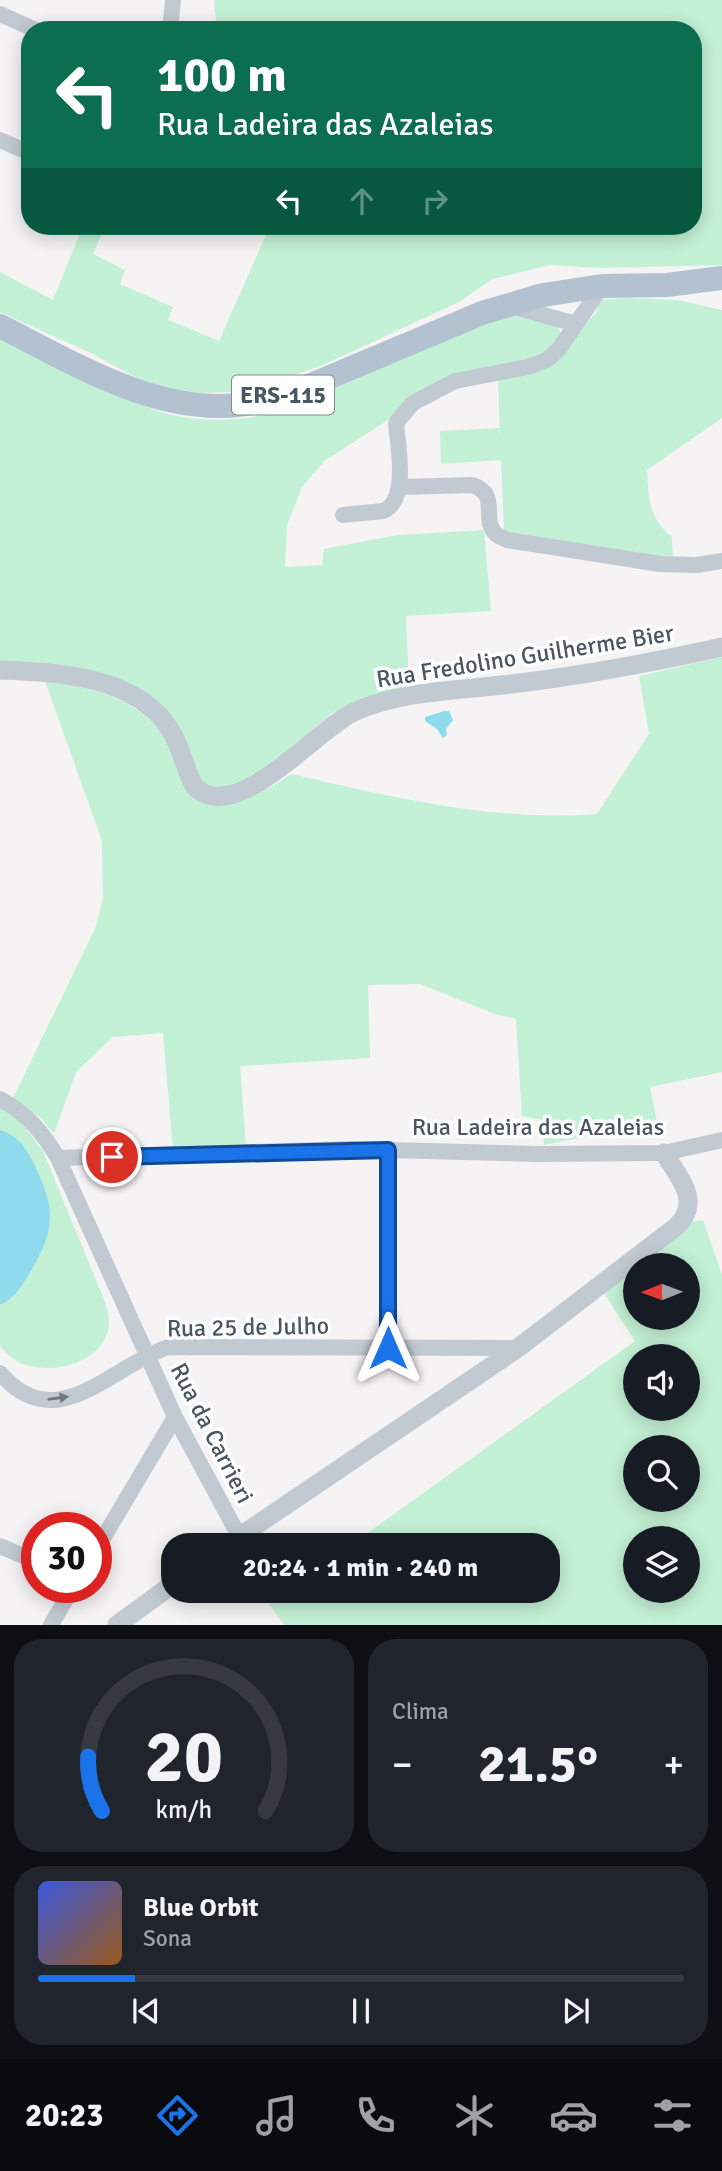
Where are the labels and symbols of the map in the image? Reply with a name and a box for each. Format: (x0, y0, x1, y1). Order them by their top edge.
road number: ERS-115 (232, 376, 334, 414)
street label: Rua Fredolino Guilherme Bier (374, 618, 676, 694)
street label: Rua Ladeira das Azaleias (412, 1112, 664, 1142)
pin (82, 1127, 142, 1187)
north arrow (623, 1253, 700, 1330)
street label: Rua 25 de Julho (167, 1311, 329, 1343)
position arrow (351, 1311, 425, 1385)
street label: Rua da Carrieri (164, 1358, 260, 1508)
one-way arrow (47, 1393, 69, 1404)
speed limit sign: 30 (21, 1512, 112, 1603)

